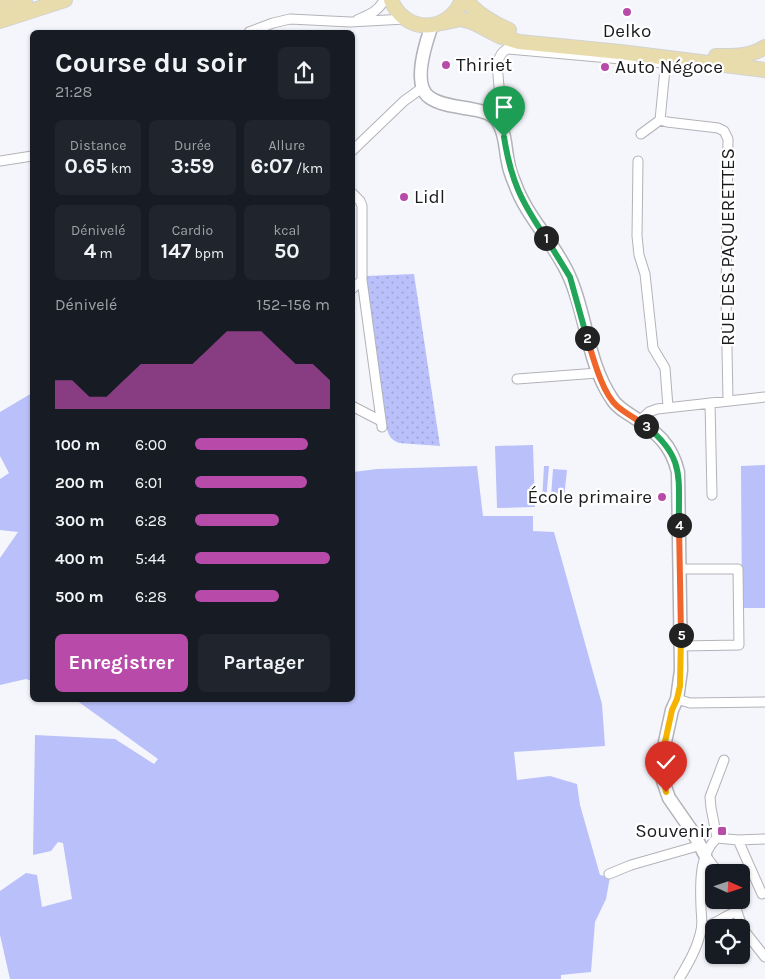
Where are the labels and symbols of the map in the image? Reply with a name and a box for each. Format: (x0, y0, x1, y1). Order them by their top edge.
marker: Delko (621, 6, 633, 18)
place label: Delko (603, 20, 651, 42)
place label: Thiriet (456, 54, 512, 76)
place label: Auto Négoce (615, 56, 723, 78)
marker: Thiriet (440, 59, 452, 71)
marker: Auto Négoce (599, 61, 611, 73)
pin (483, 86, 525, 137)
street label: RUE DES PAQUERETTES (717, 148, 739, 346)
place label: Lidl (414, 186, 445, 208)
marker: Lidl (398, 191, 410, 203)
pin: 1 (534, 226, 558, 250)
pin: 2 (574, 326, 600, 350)
pin: 3 (634, 414, 658, 438)
place label: École primaire (527, 485, 652, 508)
marker: École primaire (656, 491, 668, 503)
pin: 4 (666, 512, 692, 538)
pin: 5 (668, 622, 694, 648)
pin (645, 741, 687, 792)
place label: Souvenir (635, 820, 712, 842)
marker: Souvenir (716, 825, 728, 837)
north arrow (705, 864, 750, 909)

